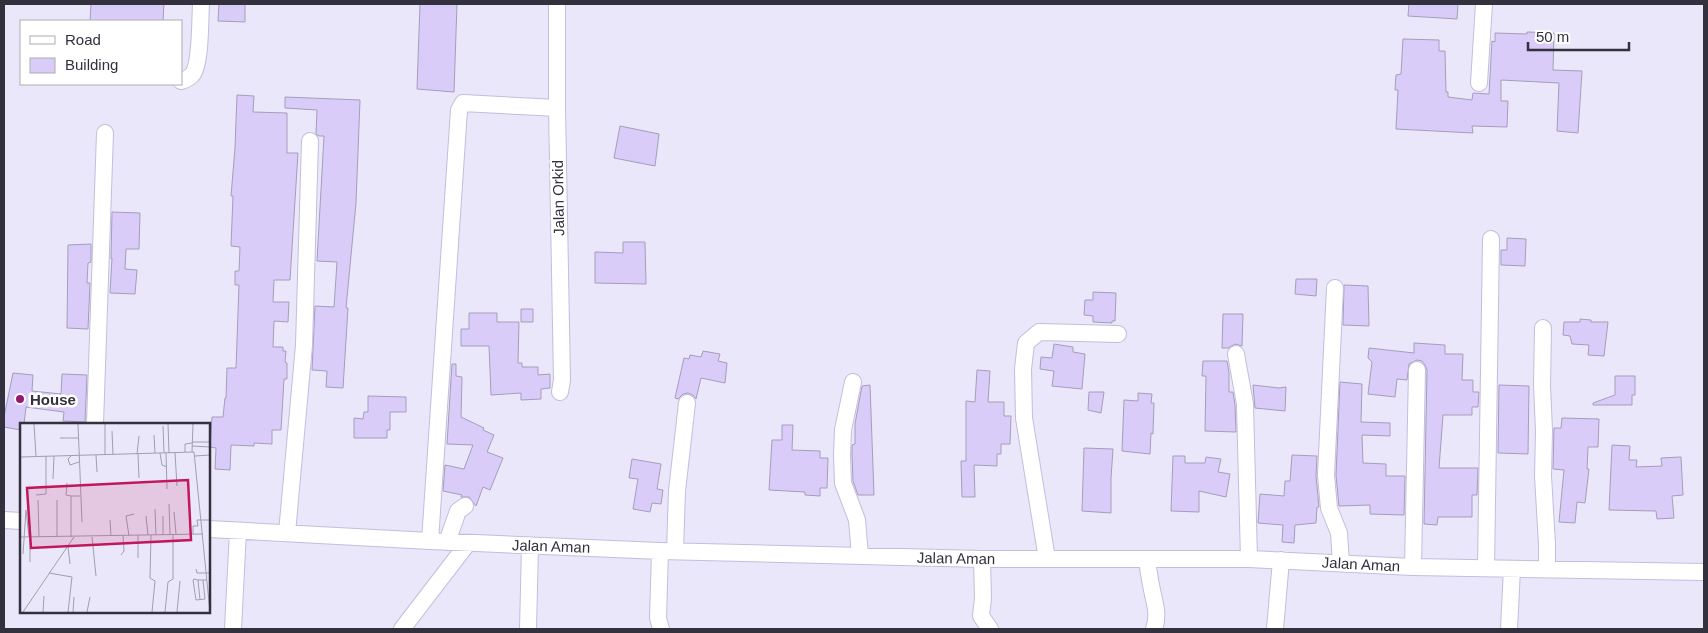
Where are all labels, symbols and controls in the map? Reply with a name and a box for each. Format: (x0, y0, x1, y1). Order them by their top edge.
legend (20, 20, 182, 85)
scale bar (1528, 20, 1629, 52)
text: 50 m (1536, 28, 1569, 45)
text: Road (65, 31, 101, 48)
text: Building (65, 56, 118, 73)
street label: Jalan Orkid (549, 160, 567, 236)
place label: House (30, 391, 76, 408)
marker: House (14, 393, 26, 405)
inset map (20, 423, 210, 613)
street label: Jalan Aman (512, 536, 590, 556)
street label: Jalan Aman (917, 549, 995, 567)
street label: Jalan Aman (1321, 553, 1401, 575)

